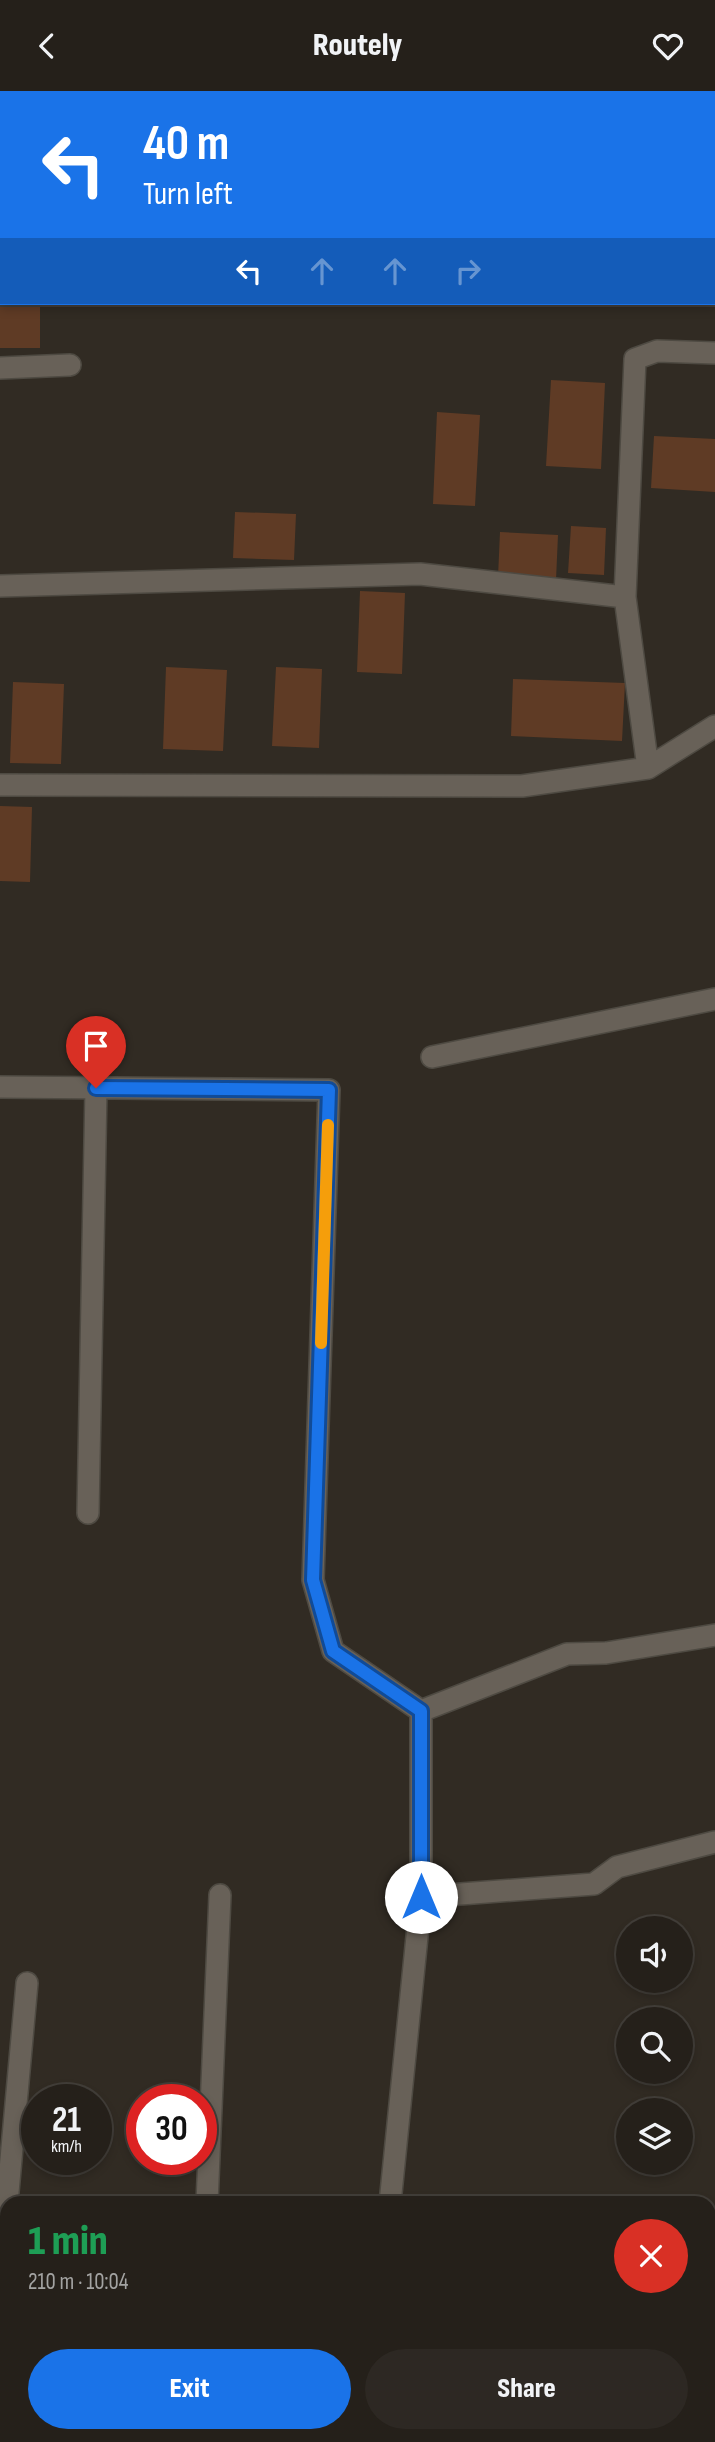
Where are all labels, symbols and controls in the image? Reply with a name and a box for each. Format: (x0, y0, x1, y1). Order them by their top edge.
text: Routely (313, 26, 402, 65)
icon: back (28, 27, 66, 65)
icon: heart (649, 27, 687, 65)
text: 40 m (143, 115, 229, 174)
icon: left (28, 119, 119, 210)
text: Turn left (143, 175, 233, 214)
icon: left (230, 252, 268, 290)
icon: ahead (303, 252, 341, 290)
icon: ahead (376, 252, 414, 290)
icon: right (449, 252, 487, 290)
pin (66, 1016, 126, 1088)
icon: arrive (77, 1027, 115, 1065)
position arrow (384, 1860, 458, 1934)
map controls (616, 1916, 693, 2175)
button: sound (616, 1916, 693, 1993)
button: search (616, 2007, 693, 2084)
speed limit sign: 30 (126, 2084, 217, 2175)
button: layers (616, 2098, 693, 2175)
text: 21 (52, 2099, 81, 2142)
text: km/h (51, 2136, 82, 2157)
text: 1 min (28, 2216, 108, 2267)
button: close (614, 2219, 688, 2293)
text: 210 m · 10:04 (28, 2268, 128, 2296)
button: Exit (28, 2349, 351, 2429)
button: Share (365, 2349, 688, 2429)

